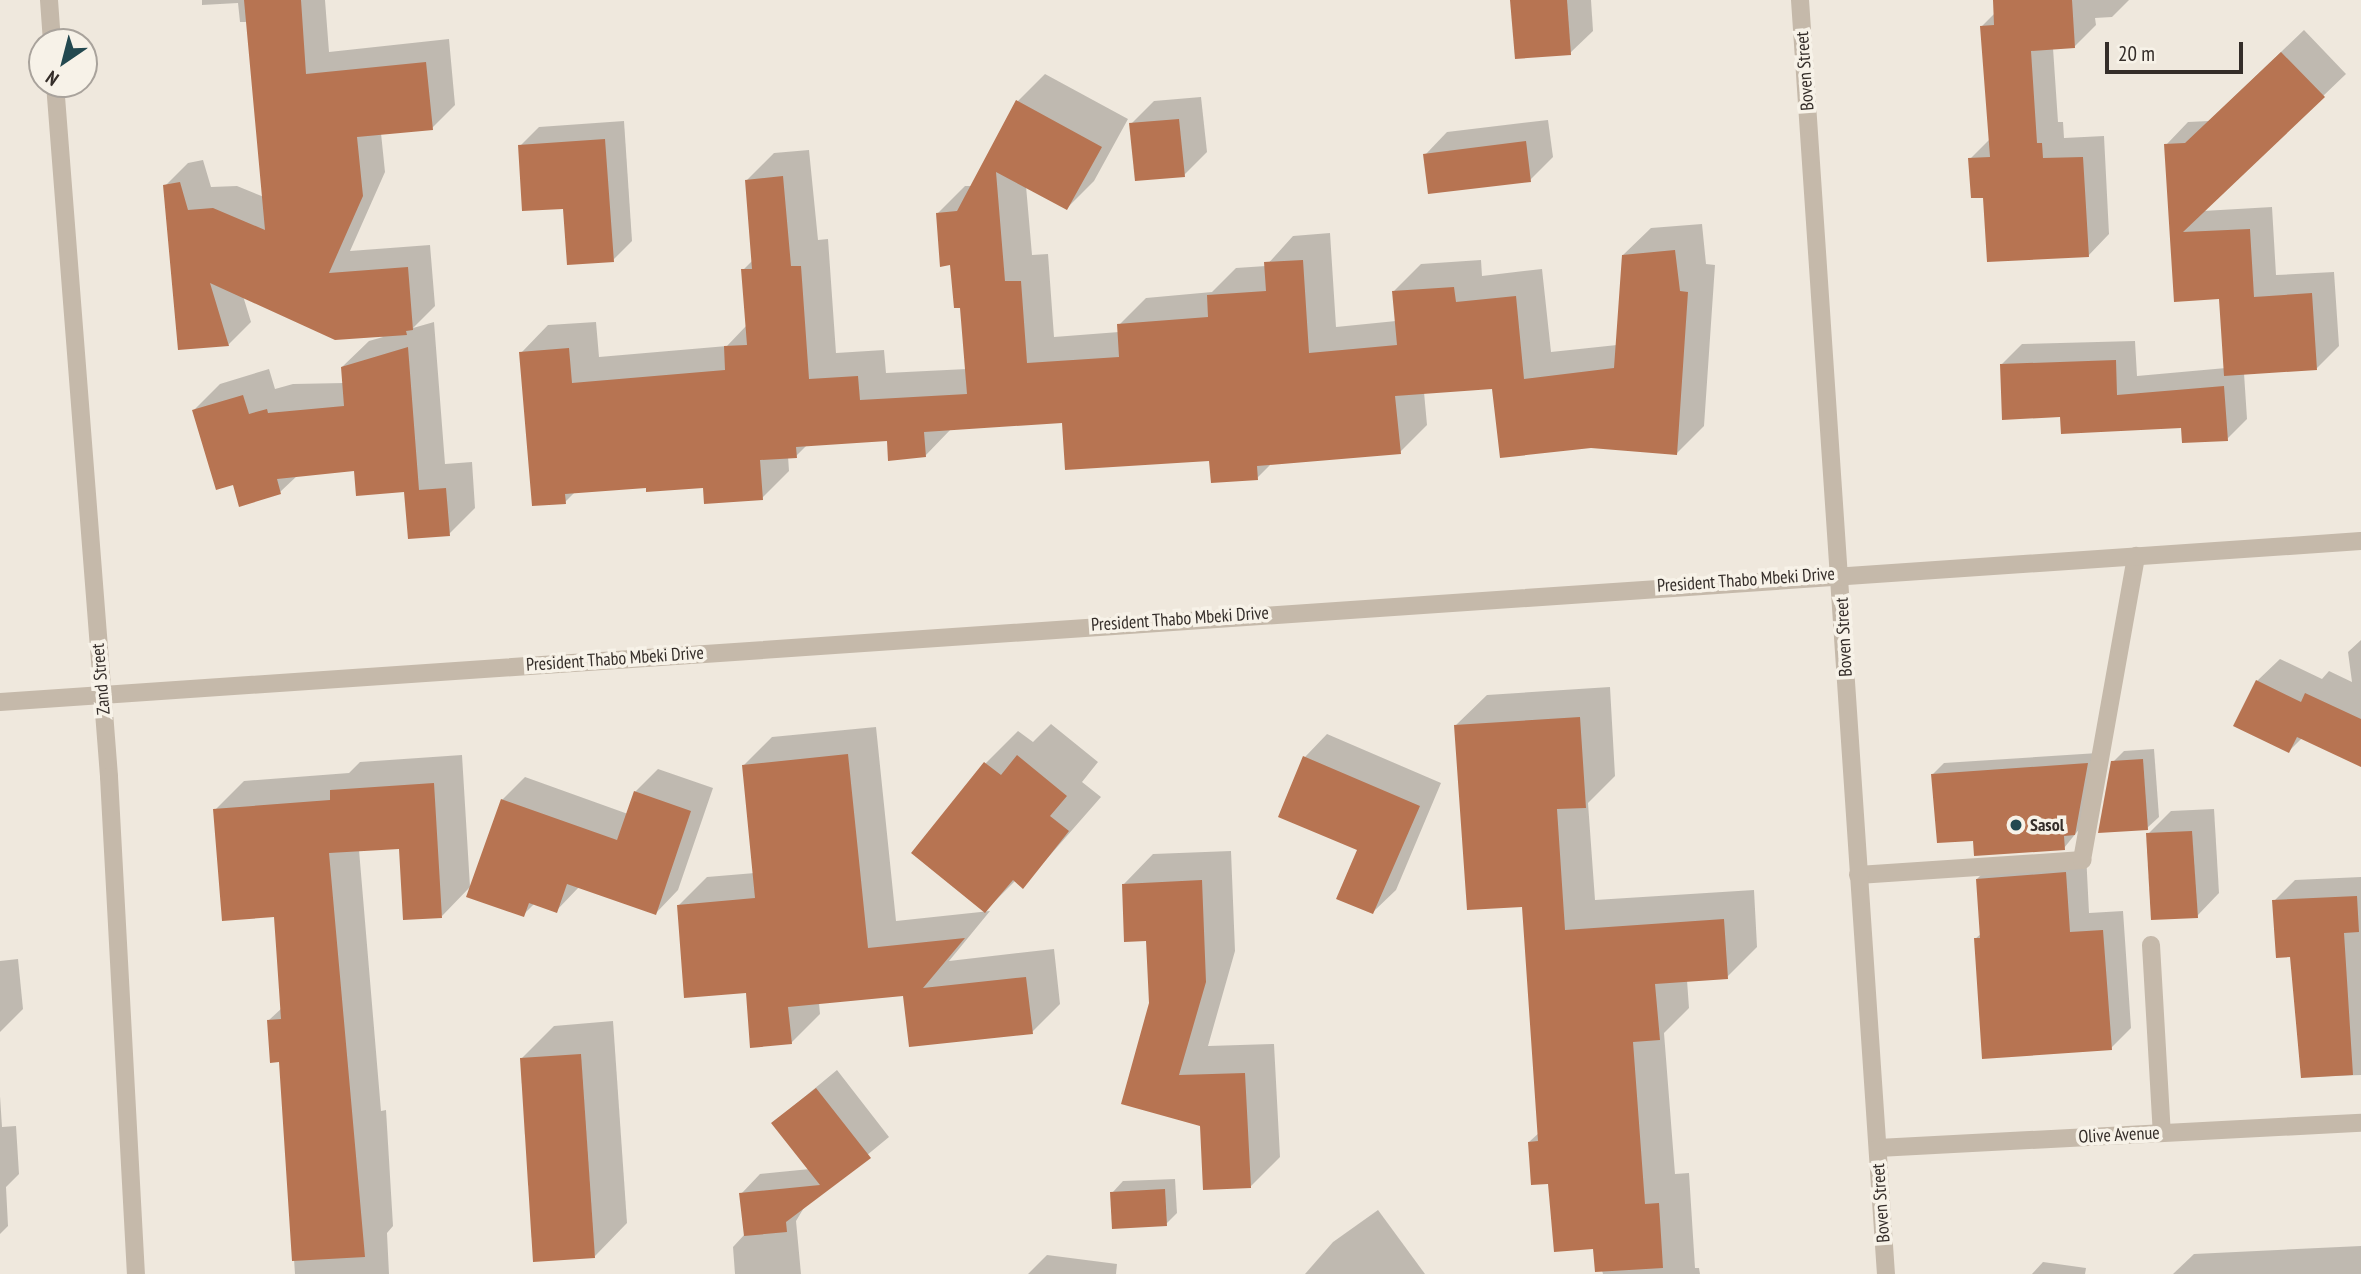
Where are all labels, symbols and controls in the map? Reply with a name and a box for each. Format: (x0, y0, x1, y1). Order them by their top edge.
north arrow (28, 28, 98, 98)
scale bar (2109, 28, 2247, 72)
street label: Boven Street (1791, 31, 1819, 111)
text: 20 m (2118, 40, 2155, 67)
text: N (41, 66, 63, 91)
street label: President Thabo Mbeki Drive (1656, 563, 1836, 597)
street label: Boven Street (1831, 597, 1857, 677)
street label: President Thabo Mbeki Drive (1090, 602, 1270, 636)
street label: Zand Street (87, 642, 115, 716)
street label: President Thabo Mbeki Drive (525, 642, 705, 676)
place label: Sasol (2030, 814, 2064, 836)
marker: Sasol (2008, 817, 2024, 833)
street label: Olive Avenue (2078, 1122, 2160, 1148)
street label: Boven Street (1867, 1163, 1895, 1243)

